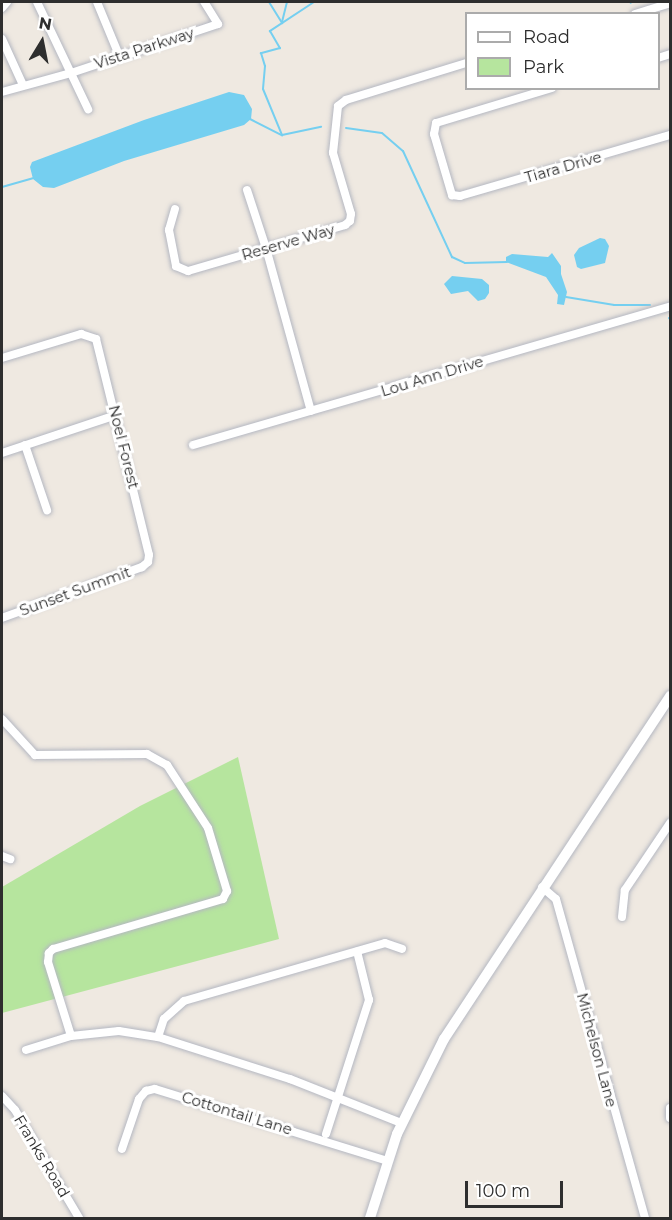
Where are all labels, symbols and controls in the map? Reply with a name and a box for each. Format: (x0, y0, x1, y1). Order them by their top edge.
north arrow (12, 12, 72, 72)
legend (465, 12, 660, 90)
text: N (37, 13, 53, 34)
street label: Vista Parkway (92, 23, 196, 73)
text: Road (523, 26, 570, 48)
text: Park (523, 56, 564, 78)
street label: Tiara Drive (523, 147, 603, 187)
street label: Reserve Way (239, 220, 337, 264)
street label: Lou Ann Drive (378, 352, 486, 400)
street label: Noel Forest (105, 403, 143, 491)
street label: Sunset Summit (17, 563, 133, 619)
street label: Michelson Lane (573, 991, 621, 1109)
street label: Cottontail Lane (180, 1088, 294, 1138)
street label: Franks Road (10, 1112, 74, 1200)
scale bar (468, 1169, 566, 1207)
text: 100 m (476, 1180, 530, 1202)

